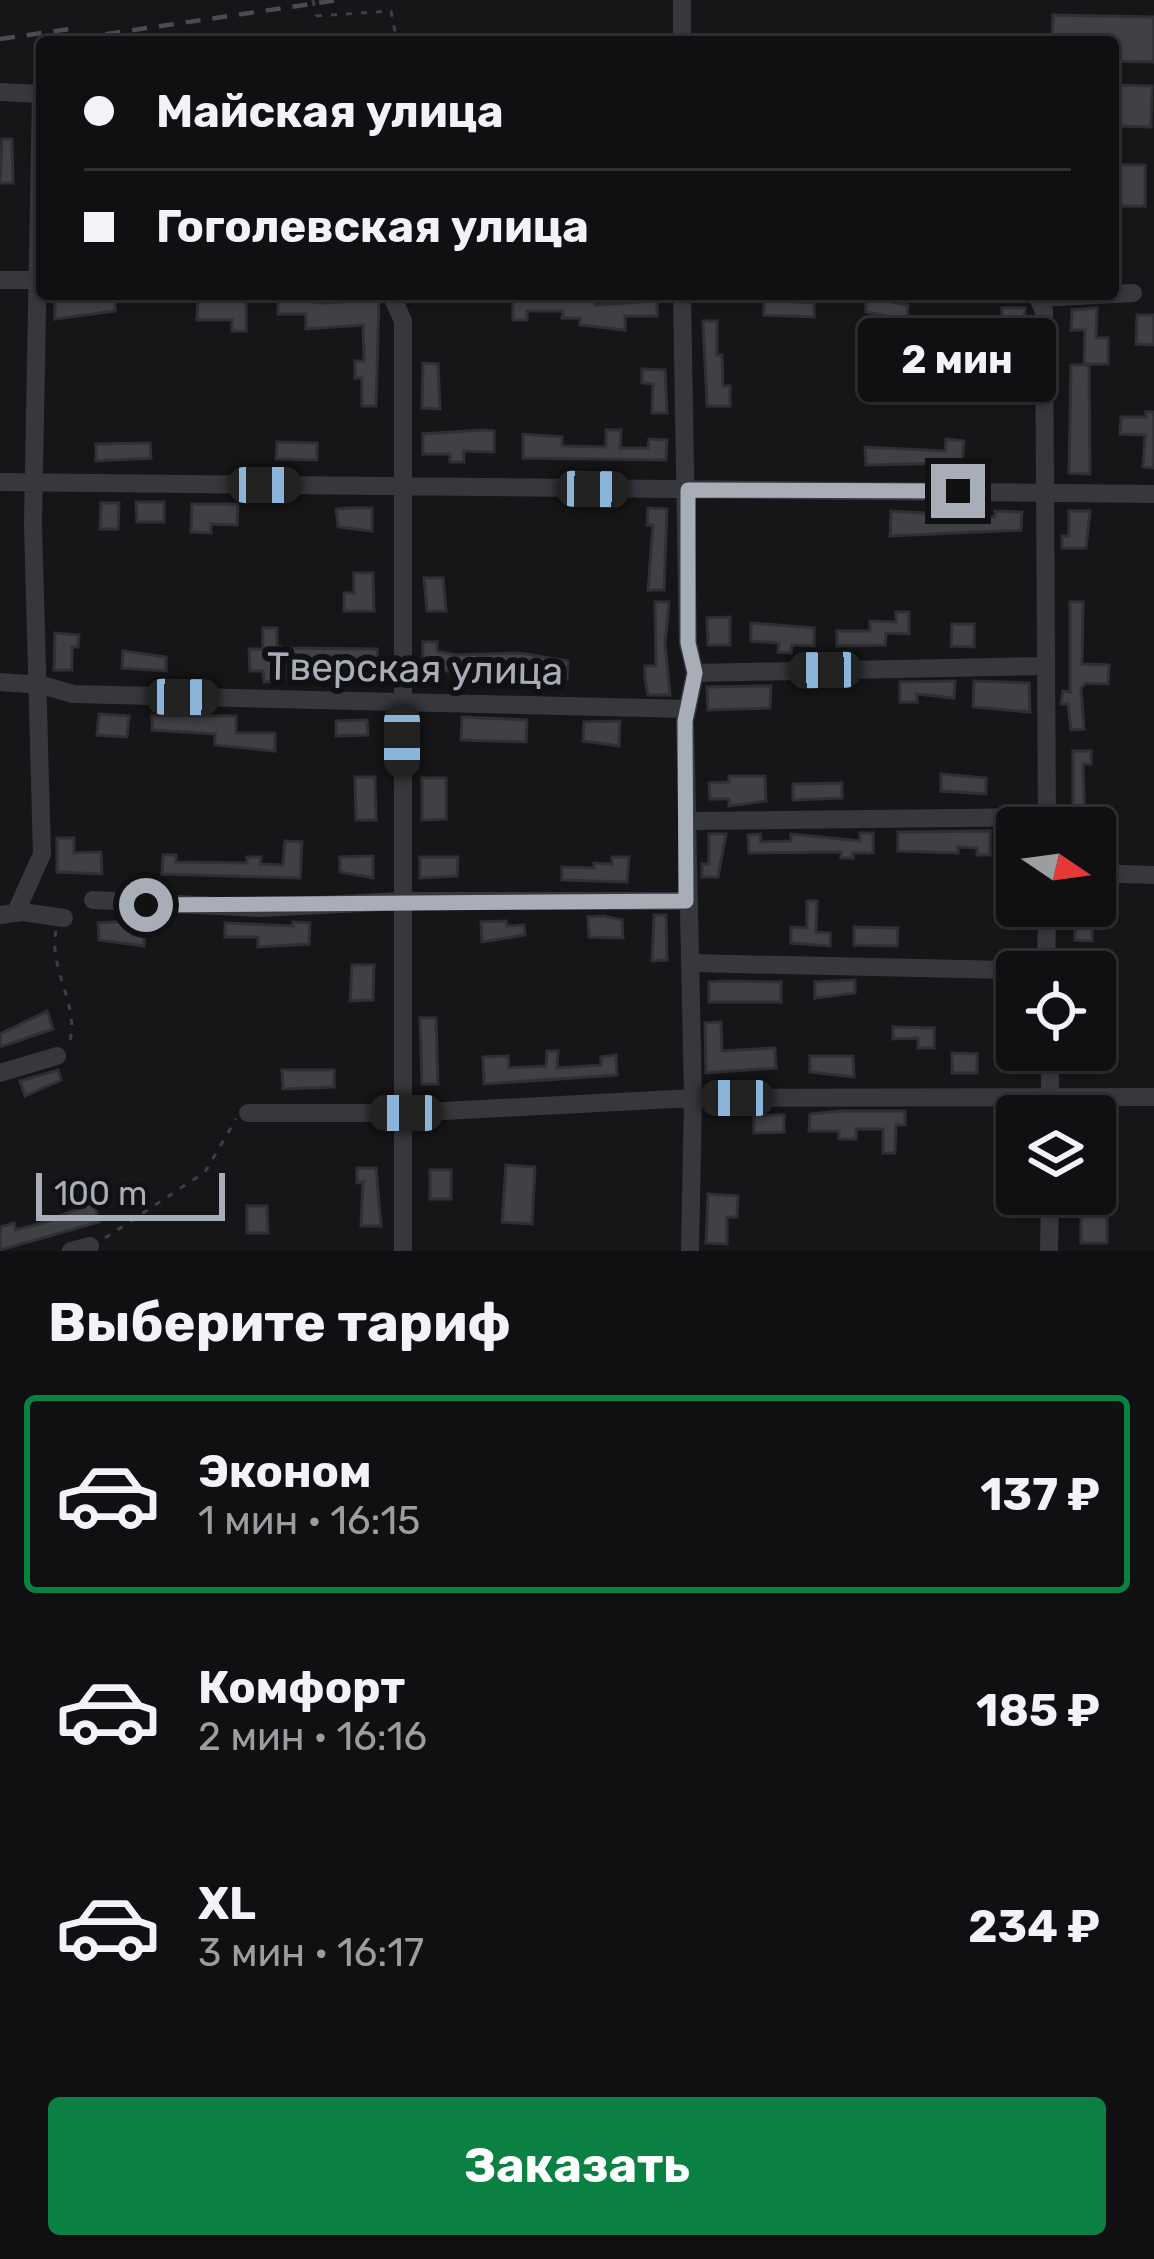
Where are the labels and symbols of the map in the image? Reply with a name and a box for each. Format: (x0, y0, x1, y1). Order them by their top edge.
callout: 2 мин (859, 317, 1057, 401)
route end (931, 464, 985, 518)
car (229, 467, 301, 503)
car (557, 470, 629, 508)
street label: Тверская улица (266, 643, 564, 695)
car (789, 651, 861, 689)
car (147, 678, 219, 716)
car (384, 705, 420, 777)
north arrow (996, 807, 1116, 927)
route start (119, 878, 173, 932)
car (701, 1080, 773, 1116)
car (370, 1095, 442, 1131)
scale bar (36, 1167, 225, 1220)

